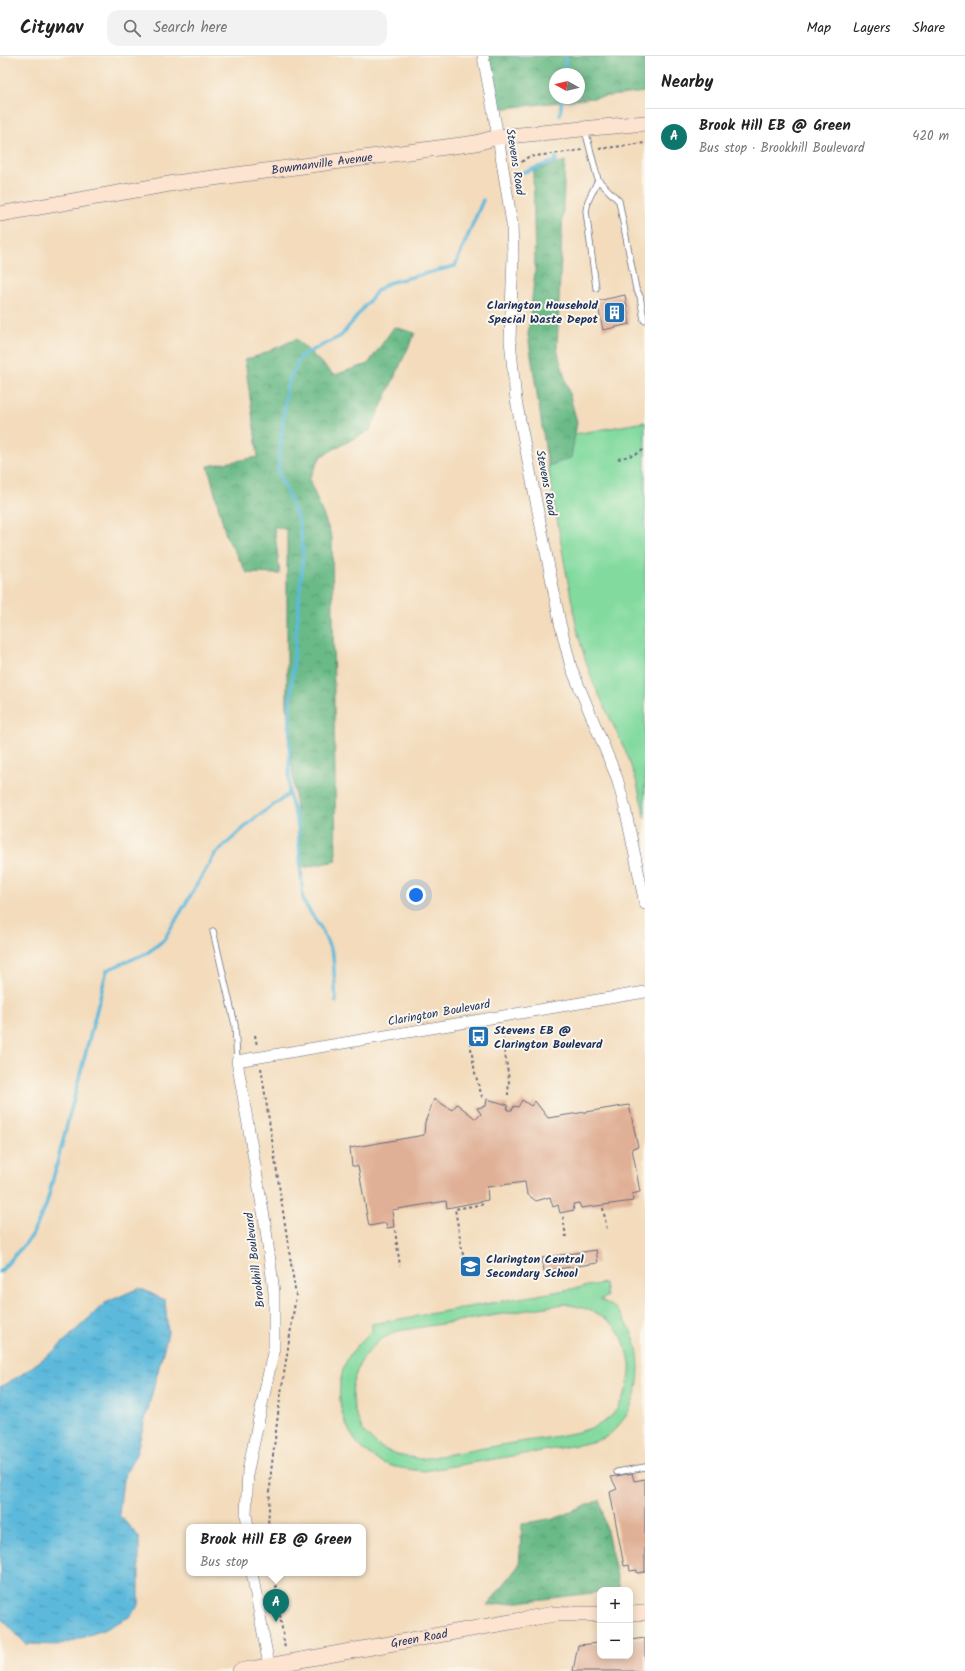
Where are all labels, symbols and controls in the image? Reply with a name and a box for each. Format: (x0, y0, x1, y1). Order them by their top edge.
search box (107, 10, 387, 46)
text: Citynav (20, 13, 83, 43)
text: Search here (153, 16, 227, 40)
icon: search (121, 17, 143, 39)
text: Map (807, 17, 831, 39)
text: Layers (853, 17, 891, 39)
text: Share (913, 17, 945, 39)
north arrow (549, 68, 585, 104)
text: Nearby (661, 69, 713, 96)
text: Brook Hill EB @ Green (699, 114, 851, 138)
text: A (670, 126, 678, 147)
text: 420 m (912, 126, 949, 147)
street label: Stevens Road (500, 127, 530, 198)
text: Bus stop · Brookhill Boulevard (699, 138, 864, 159)
street label: Bowmanville Avenue (270, 147, 374, 180)
place label: Clarington Household Special Waste Depot (487, 296, 599, 329)
building icon: Clarington Household Special Waste Depot (601, 299, 627, 325)
street label: Stevens Road (530, 448, 562, 519)
your location (406, 885, 426, 905)
street label: Clarington Boulevard (386, 994, 493, 1031)
place label: Stevens EB @ Clarington Boulevard (494, 1021, 603, 1054)
bus stop icon: Stevens EB @ Clarington Boulevard (465, 1024, 491, 1050)
street label: Brookhill Boulevard (240, 1210, 270, 1309)
place label: Clarington Central Secondary School (486, 1250, 585, 1283)
school or university icon: Clarington Central Secondary School (457, 1253, 483, 1279)
popup (186, 1524, 366, 1576)
text: Brook Hill EB @ Green (200, 1528, 352, 1552)
text: Bus stop (200, 1552, 248, 1573)
map controls (597, 1587, 633, 1659)
button: + (597, 1587, 633, 1623)
pin: A (263, 1589, 289, 1622)
button: − (597, 1623, 633, 1659)
street label: Green Road (389, 1624, 450, 1653)

